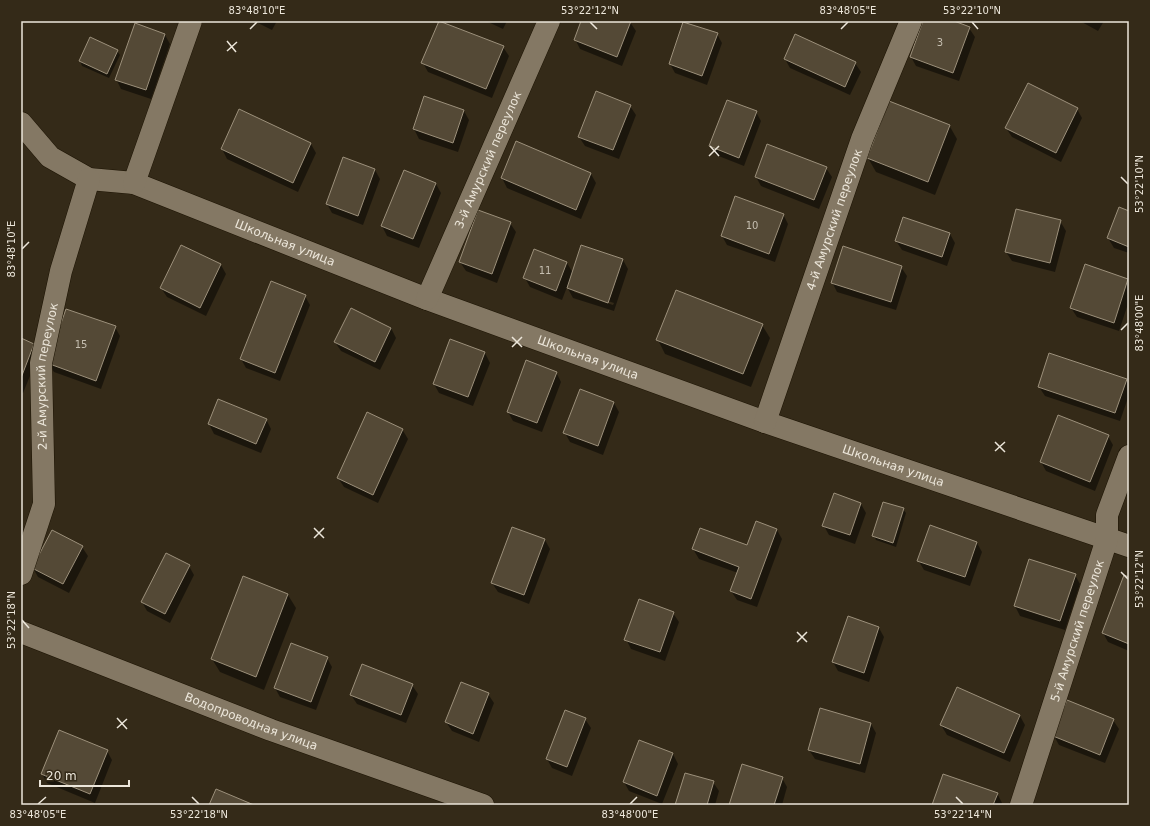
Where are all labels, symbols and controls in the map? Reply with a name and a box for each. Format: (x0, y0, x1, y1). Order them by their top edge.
text: 83°48'10"E (229, 5, 285, 16)
text: 53°22'12"N (561, 5, 619, 16)
text: 83°48'05"E (820, 5, 876, 16)
text: 53°22'10"N (943, 5, 1001, 16)
house number: 3 (937, 37, 943, 48)
street label: 3-й Амурский переулок (452, 89, 524, 231)
street label: 4-й Амурский переулок (804, 147, 865, 292)
text: 53°22'10"N (1134, 155, 1145, 213)
street label: Школьная улица (233, 217, 337, 269)
house number: 10 (746, 220, 758, 231)
text: 83°48'10"E (6, 221, 17, 277)
house number: 11 (539, 265, 551, 276)
text: 83°48'00"E (1134, 295, 1145, 351)
street label: 2-й Амурский переулок (34, 301, 61, 450)
street label: Школьная улица (535, 333, 640, 382)
house number: 15 (75, 339, 87, 350)
street label: Школьная улица (841, 442, 946, 490)
text: 53°22'12"N (1134, 550, 1145, 608)
street label: 5-й Амурский переулок (1048, 558, 1107, 704)
text: 53°22'18"N (6, 591, 17, 649)
street label: Водопроводная улица (183, 690, 320, 753)
scale bar (40, 762, 129, 788)
text: 20 m (46, 769, 77, 783)
text: 83°48'05"E (10, 809, 66, 820)
text: 53°22'18"N (170, 809, 228, 820)
text: 83°48'00"E (602, 809, 658, 820)
text: 53°22'14"N (934, 809, 992, 820)

